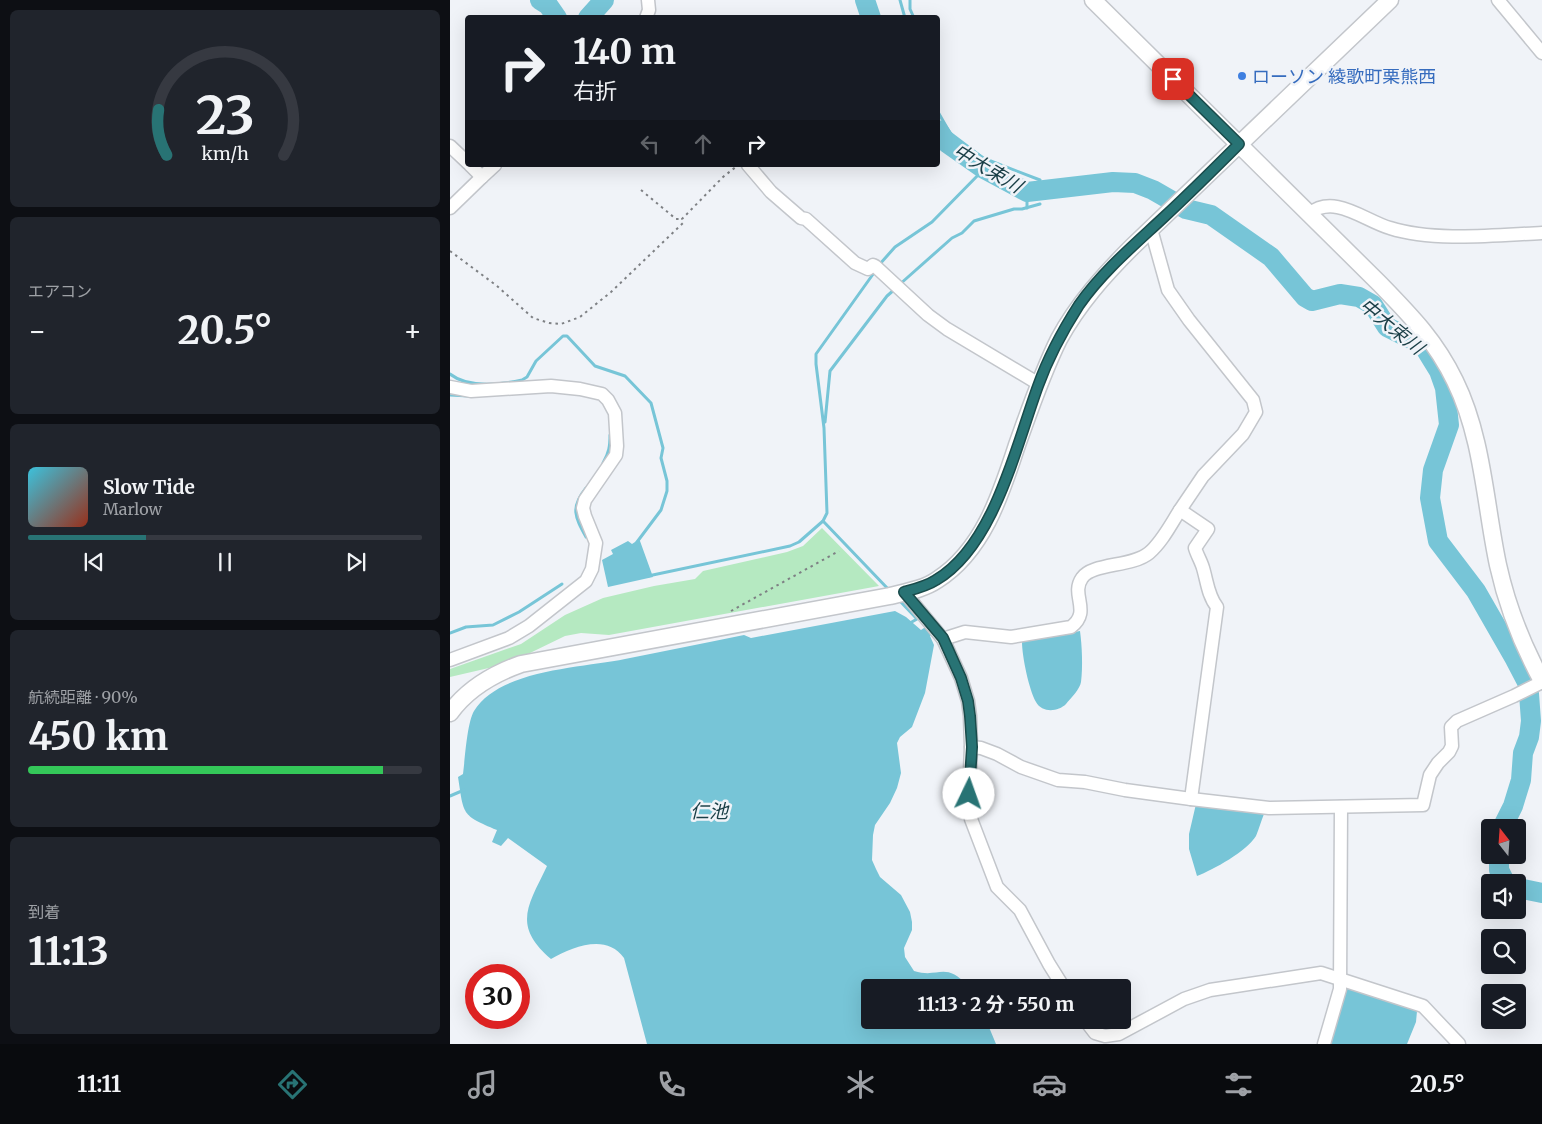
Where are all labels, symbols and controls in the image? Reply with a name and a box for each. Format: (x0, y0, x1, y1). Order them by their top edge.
text: 140 m (573, 30, 676, 74)
icon: right (490, 35, 555, 100)
pin (1152, 58, 1194, 100)
icon: arrive (1159, 65, 1187, 93)
place label: ローソン 綾歌町栗熊西 (1252, 65, 1436, 88)
marker: ローソン 綾歌町栗熊西 (1236, 70, 1248, 82)
text: 右折 (573, 77, 617, 105)
text: 23 (195, 83, 255, 148)
icon: left (636, 130, 664, 158)
icon: ahead (689, 130, 717, 158)
icon: right (742, 130, 770, 158)
water label: 中大束川 (949, 138, 1028, 199)
text: km/h (201, 142, 249, 165)
text: エアコン (28, 281, 92, 301)
water label: 中大束川 (1355, 293, 1431, 360)
text: 20.5° (178, 307, 272, 354)
text: − (28, 313, 47, 349)
text: + (403, 313, 422, 349)
text: Slow Tide (103, 475, 195, 499)
text: Marlow (103, 499, 162, 519)
icon: previous (80, 548, 108, 576)
icon: pause (211, 548, 239, 576)
icon: next (342, 548, 370, 576)
text: 航続距離 · 90% (28, 687, 138, 707)
text: 450 km (28, 713, 168, 760)
position arrow (942, 767, 994, 819)
water label: 仁池 (690, 799, 730, 823)
north arrow (1481, 819, 1526, 864)
map controls (1481, 819, 1526, 1029)
button: sound (1481, 874, 1526, 919)
text: 到着 (28, 902, 60, 922)
text: 11:13 (28, 928, 109, 975)
button: search (1481, 929, 1526, 974)
speed limit sign: 30 (465, 964, 530, 1029)
button: layers (1481, 984, 1526, 1029)
text: 11:13 · 2 分 · 550 m (918, 992, 1074, 1016)
icon: directions (275, 1067, 310, 1102)
icon: music (465, 1067, 500, 1102)
icon: phone (654, 1067, 689, 1102)
icon: climate (843, 1067, 878, 1102)
icon: car (1032, 1067, 1067, 1102)
icon: filters (1221, 1067, 1256, 1102)
text: 11:11 (77, 1070, 121, 1098)
text: 20.5° (1410, 1070, 1465, 1098)

